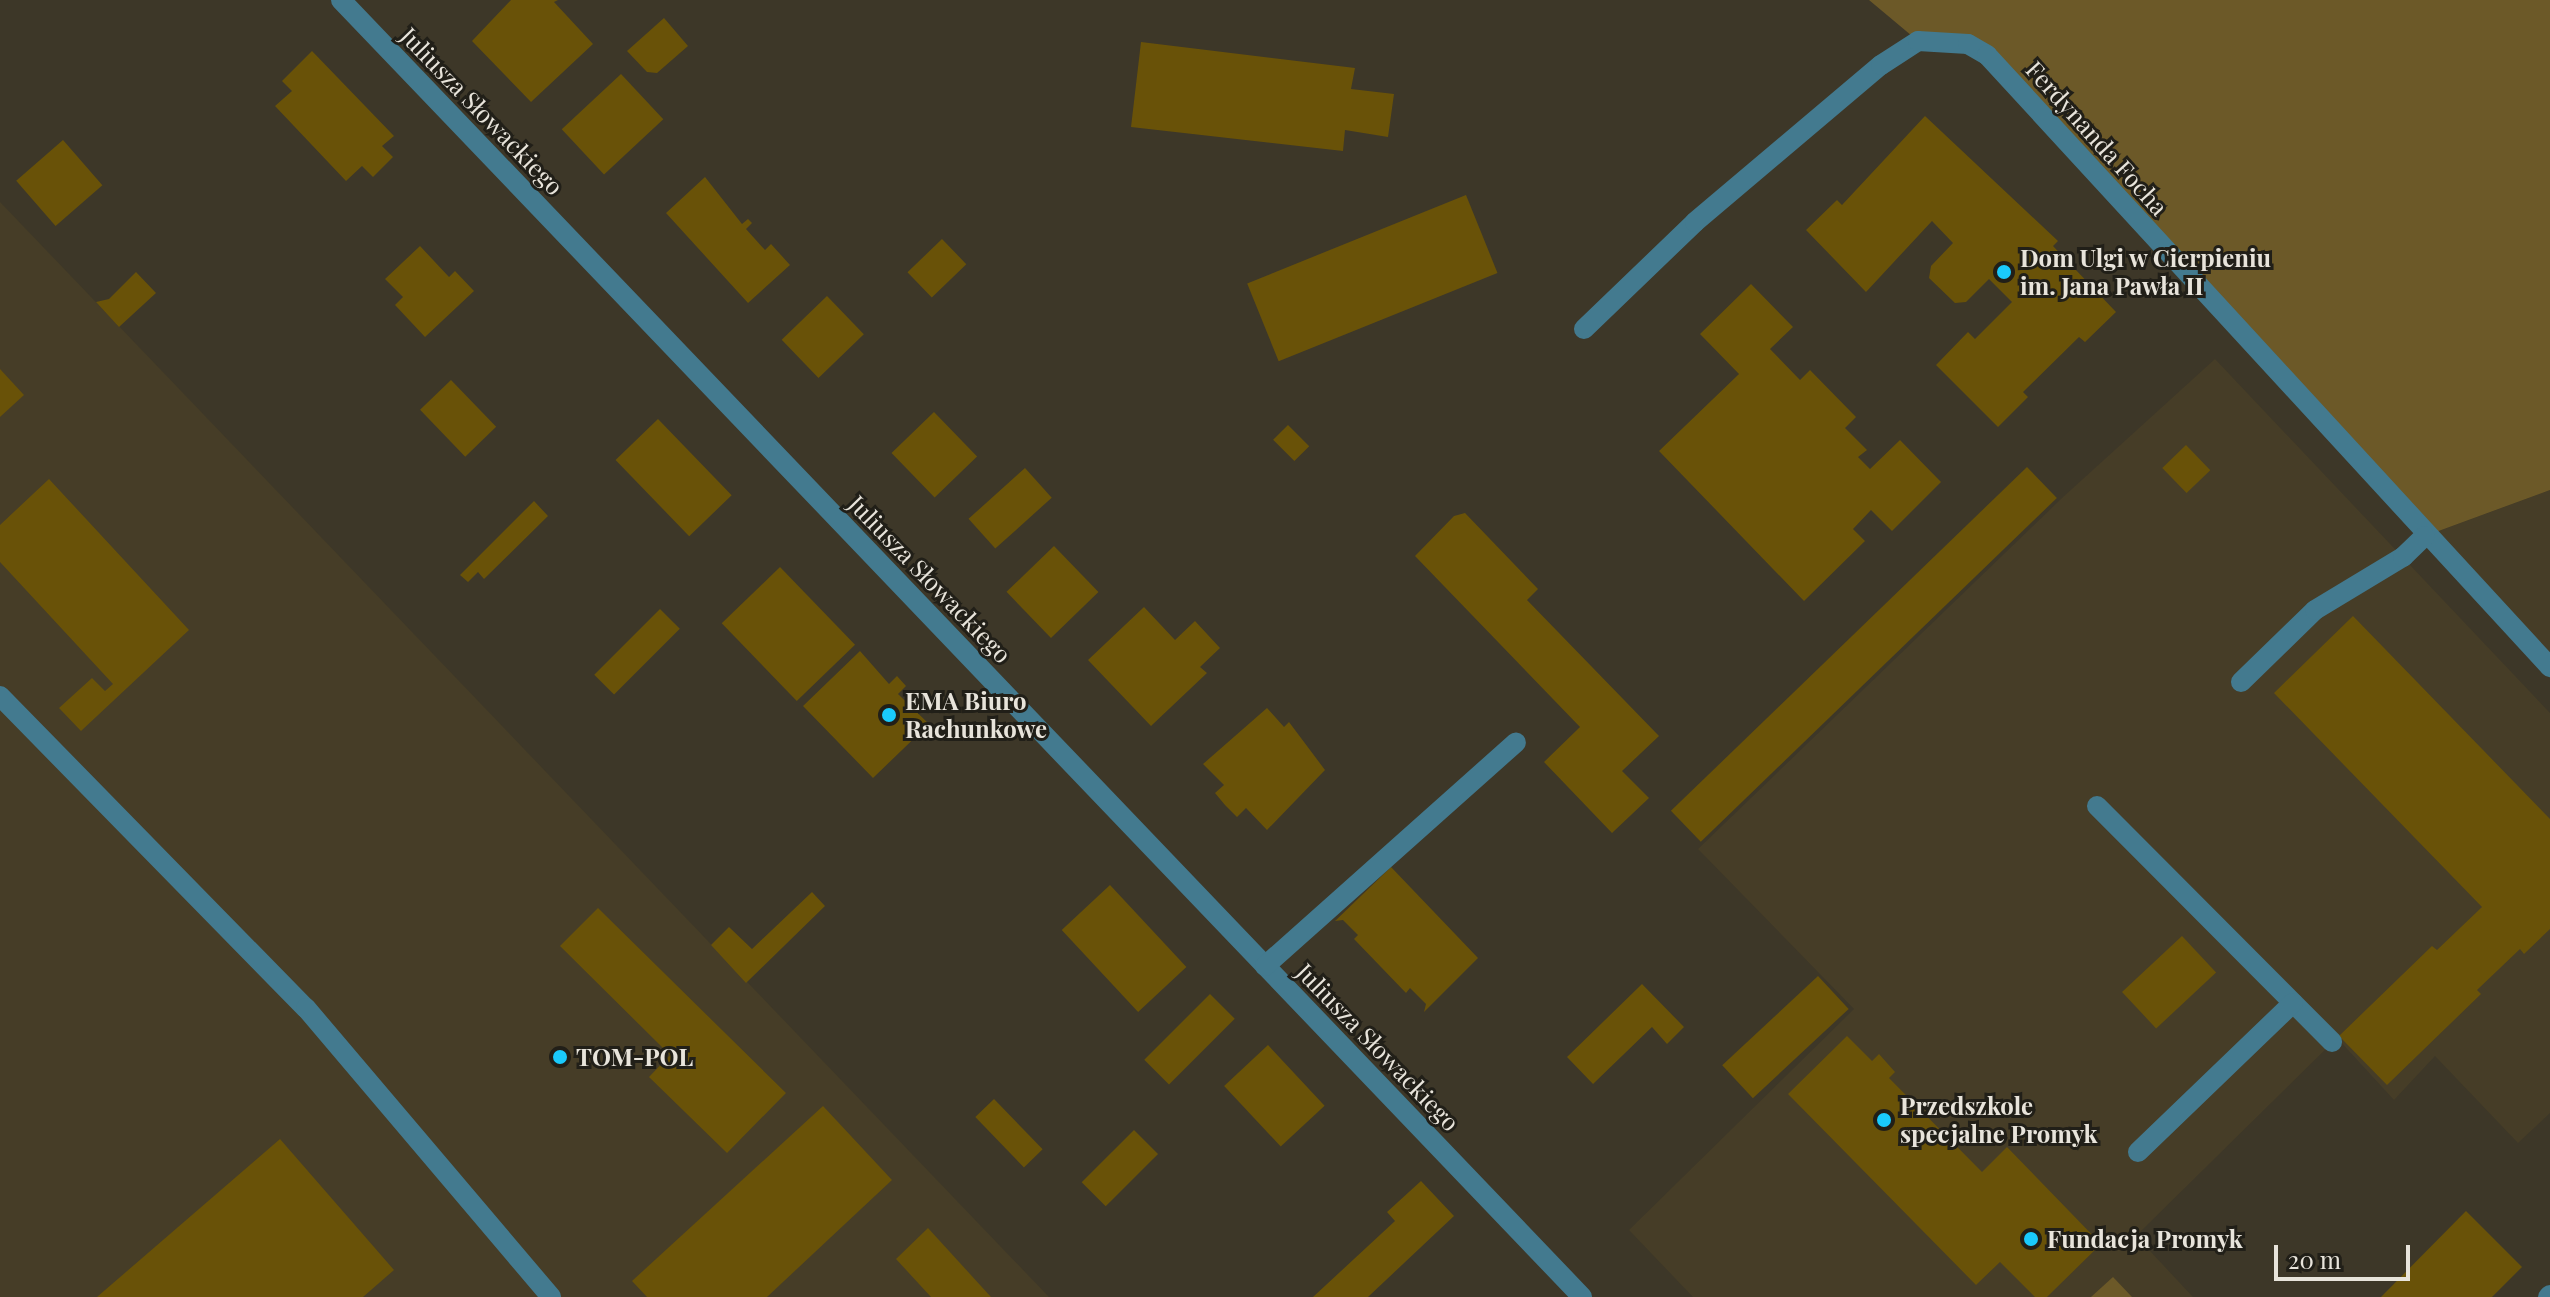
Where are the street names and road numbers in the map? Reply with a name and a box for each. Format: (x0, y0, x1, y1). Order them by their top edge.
street label: Juliusza Słowackiego (395, 21, 569, 201)
street label: Ferdynanda Focha (2020, 55, 2174, 221)
street label: Juliusza Słowackiego (843, 489, 1017, 669)
street label: Juliusza Słowackiego (1291, 957, 1465, 1137)

